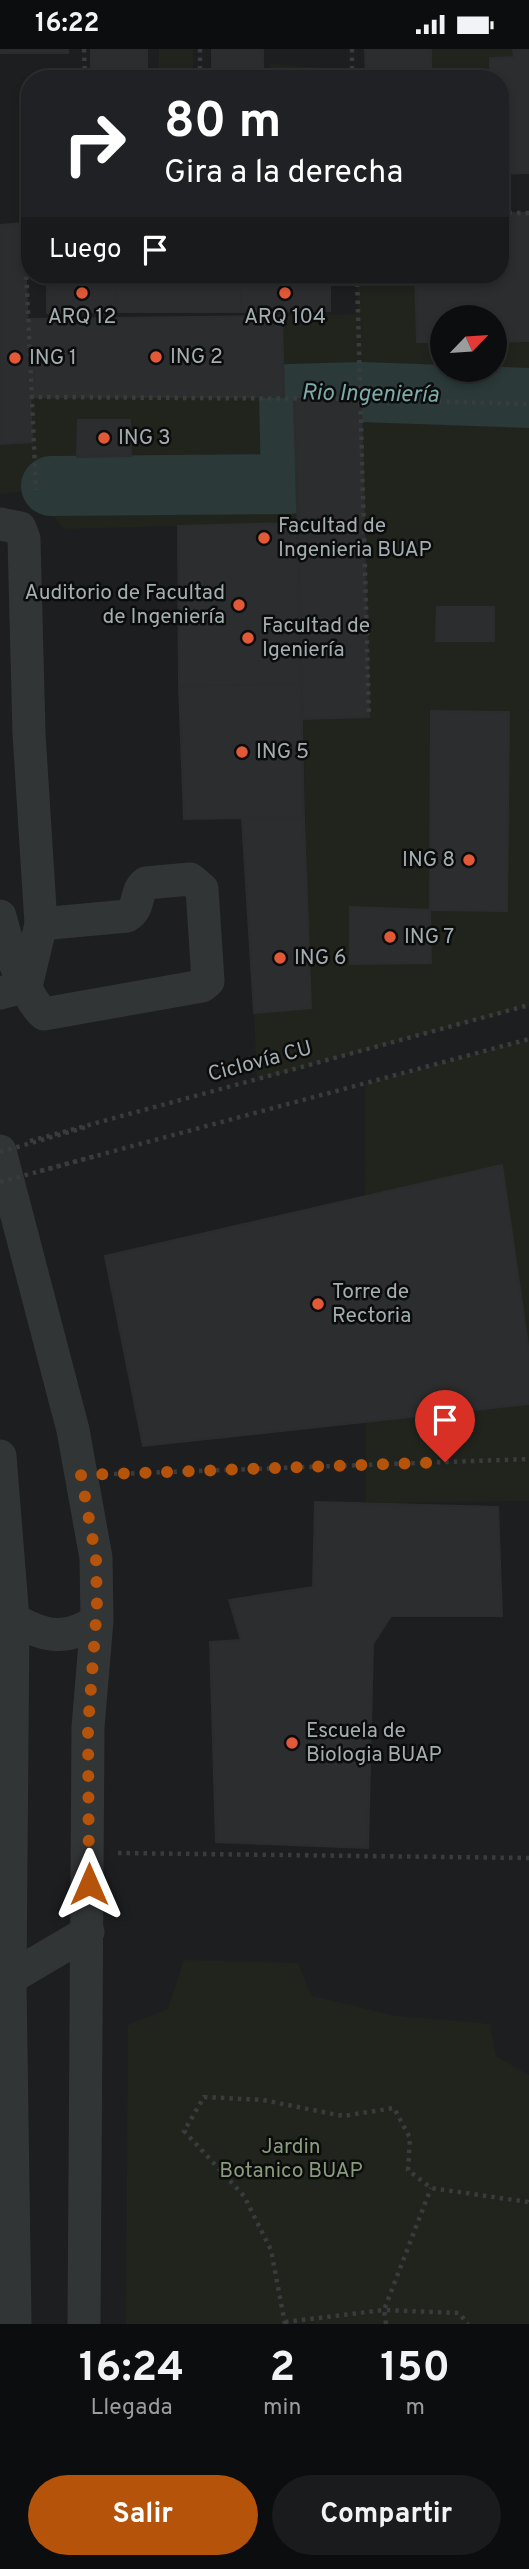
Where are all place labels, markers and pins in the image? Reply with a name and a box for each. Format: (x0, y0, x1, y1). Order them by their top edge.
marker: ARQ 12 (74, 285, 90, 301)
marker: ARQ 104 (277, 285, 293, 301)
place label: ARQ 12 (48, 304, 116, 331)
place label: ARQ 104 (244, 304, 326, 331)
place label: ING 2 (170, 344, 223, 371)
place label: ING 1 (29, 345, 77, 372)
marker: ING 2 (148, 349, 164, 365)
marker: ING 1 (7, 350, 23, 366)
place label: ING 3 (118, 425, 171, 452)
marker: ING 3 (96, 430, 112, 446)
place label: Facultad de Ingenieria BUAP (278, 513, 432, 564)
marker: Facultad de Ingenieria BUAP (256, 530, 272, 546)
place label: Auditorio de Facultad de Ingeniería (25, 580, 225, 631)
marker: Auditorio de Facultad de Ingeniería (231, 597, 247, 613)
place label: Facultad de Igeniería (262, 613, 370, 664)
marker: Facultad de Igeniería (240, 630, 256, 646)
place label: ING 5 (256, 739, 309, 766)
marker: ING 5 (234, 744, 250, 760)
place label: ING 8 (402, 847, 455, 874)
marker: ING 8 (461, 852, 477, 868)
place label: ING 7 (404, 924, 454, 951)
marker: ING 7 (382, 929, 398, 945)
place label: ING 6 (294, 945, 347, 972)
marker: ING 6 (272, 950, 288, 966)
place label: Torre de Rectoria (332, 1279, 411, 1330)
marker: Torre de Rectoria (310, 1296, 326, 1312)
pin (415, 1390, 475, 1462)
place label: Escuela de Biologia BUAP (306, 1718, 442, 1769)
marker: Escuela de Biologia BUAP (284, 1735, 300, 1751)

